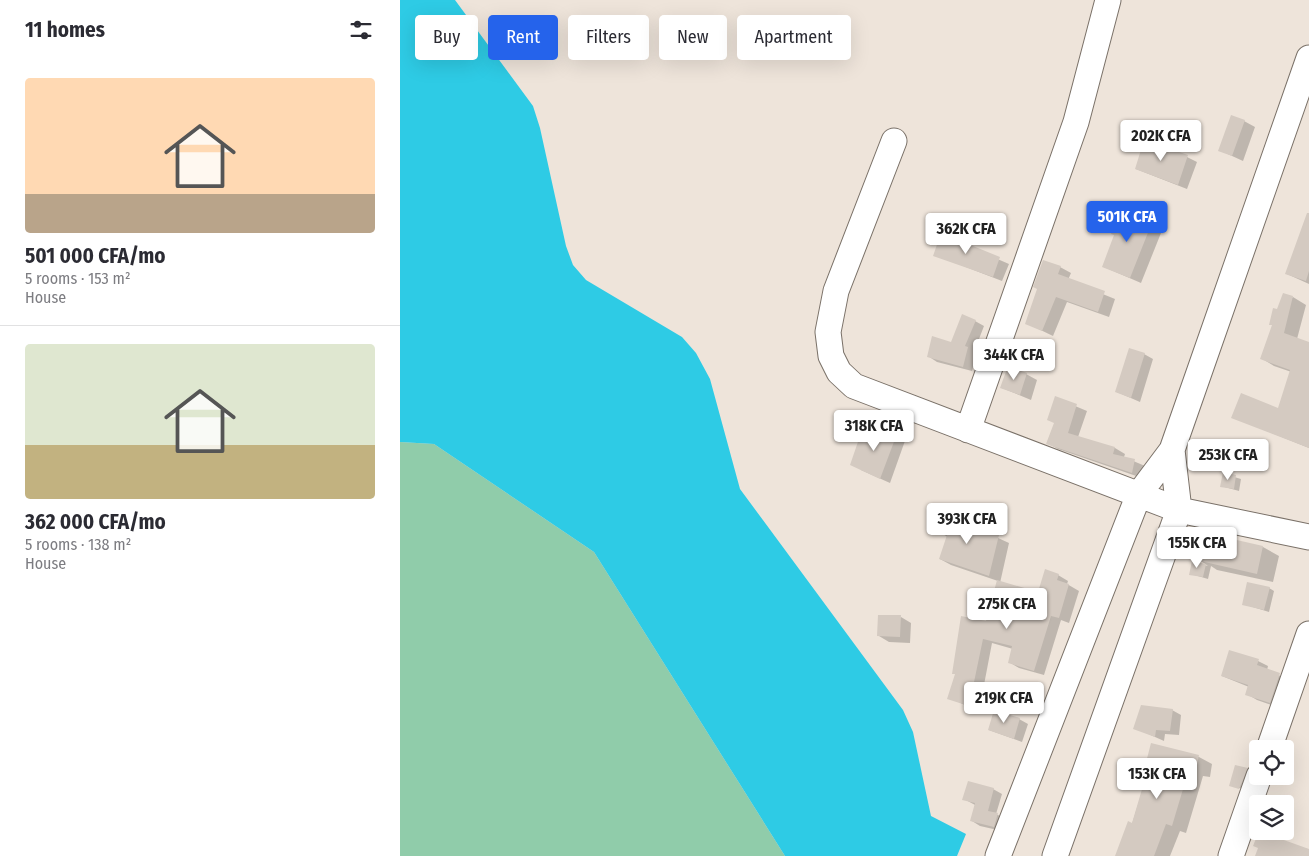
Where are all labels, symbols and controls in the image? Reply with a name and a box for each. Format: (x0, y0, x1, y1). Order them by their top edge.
chip: Buy (415, 15, 478, 60)
chip: Rent (488, 15, 558, 60)
chip: Filters (568, 15, 649, 60)
chip: New (659, 15, 727, 60)
chip: Apartment (737, 15, 851, 60)
icon: filters (347, 16, 375, 44)
text: 11 homes (25, 17, 105, 43)
icon: home (155, 111, 245, 201)
pin: 202K CFA (1109, 120, 1213, 162)
text: 202K CFA (1131, 126, 1191, 145)
pin: 501K CFA (1075, 200, 1179, 243)
text: 501K CFA (1098, 207, 1156, 226)
pin: 362K CFA (914, 212, 1018, 255)
text: 362K CFA (936, 219, 996, 238)
text: 501 000 CFA/mo (25, 243, 165, 269)
text: 5 rooms · 153 m² (25, 269, 131, 288)
text: House (25, 288, 66, 307)
pin: 344K CFA (962, 338, 1066, 381)
text: 344K CFA (984, 345, 1044, 364)
icon: home (155, 376, 245, 466)
pin: 318K CFA (822, 410, 926, 452)
text: 318K CFA (845, 416, 903, 435)
pin: 253K CFA (1176, 438, 1280, 481)
text: 253K CFA (1199, 445, 1257, 464)
pin: 393K CFA (915, 502, 1019, 545)
text: 362 000 CFA/mo (25, 509, 166, 535)
text: 393K CFA (938, 509, 996, 528)
pin: 155K CFA (1145, 526, 1249, 569)
text: 155K CFA (1168, 533, 1226, 552)
text: 5 rooms · 138 m² (25, 535, 131, 554)
text: House (25, 554, 66, 573)
pin: 275K CFA (955, 588, 1059, 630)
text: 275K CFA (978, 594, 1036, 613)
pin: 219K CFA (952, 682, 1056, 724)
text: 219K CFA (975, 688, 1033, 707)
map controls (1249, 740, 1294, 840)
button: locate (1249, 740, 1294, 785)
pin: 153K CFA (1105, 758, 1209, 800)
text: 153K CFA (1128, 764, 1186, 783)
button: layers (1249, 795, 1294, 840)

